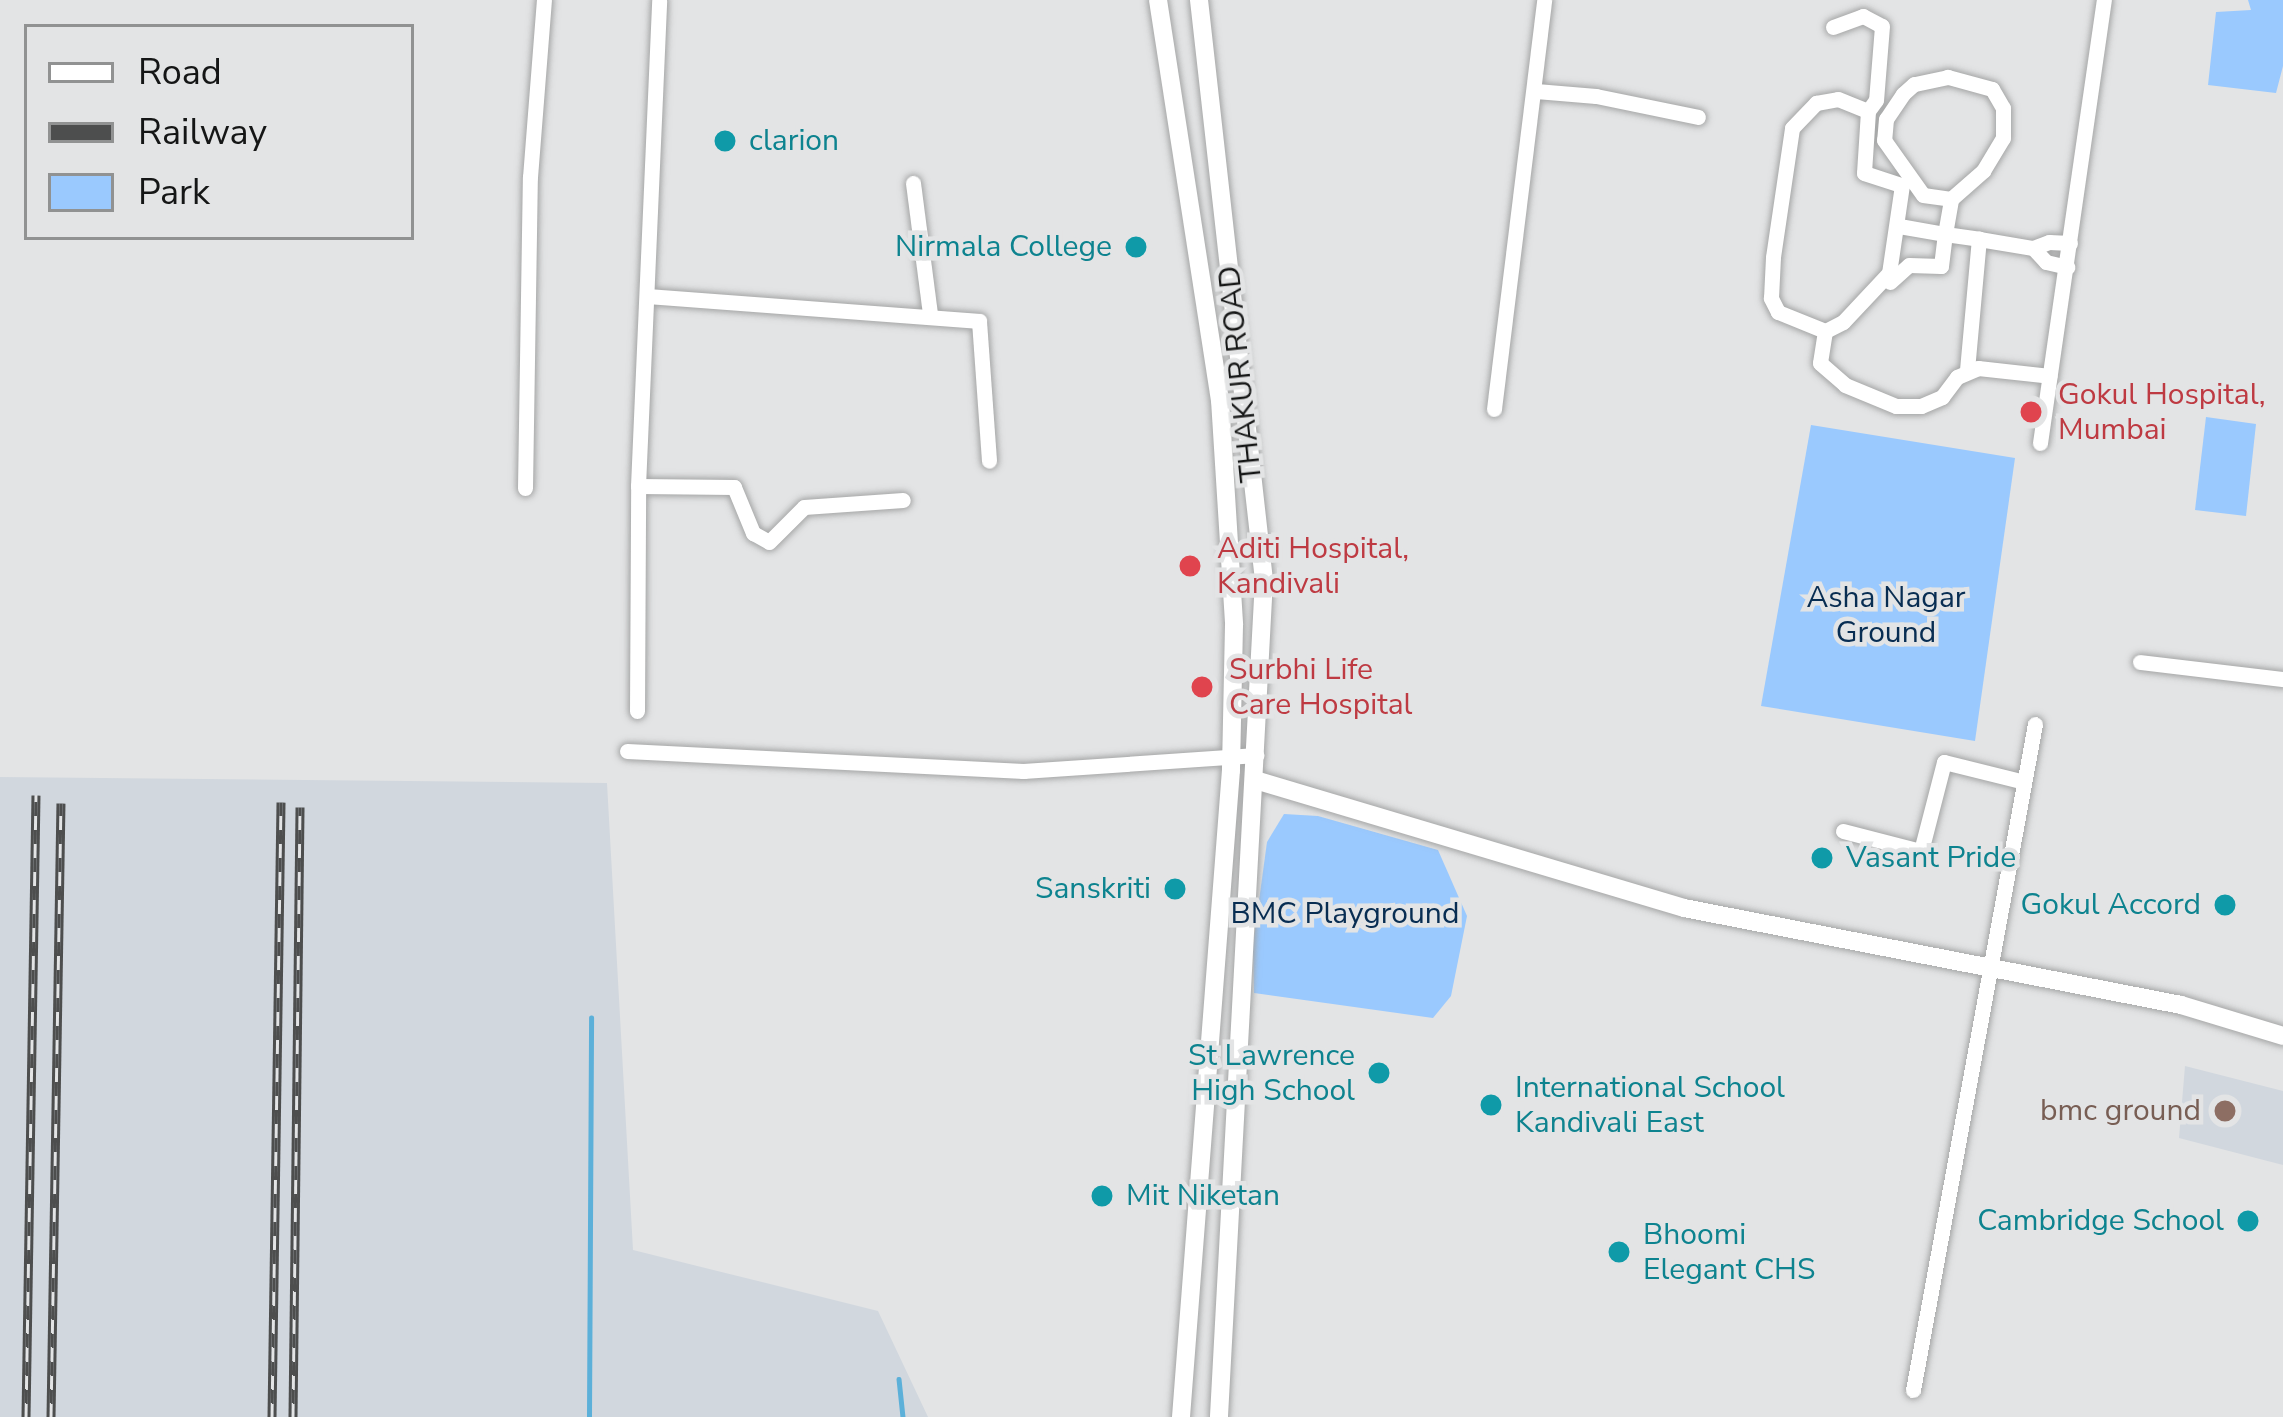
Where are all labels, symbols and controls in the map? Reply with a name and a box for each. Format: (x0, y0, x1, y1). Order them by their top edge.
legend (24, 24, 414, 240)
text: Road (138, 48, 222, 97)
text: Railway (138, 108, 267, 157)
place label: clarion (749, 123, 839, 159)
marker: clarion (712, 128, 738, 154)
text: Park (138, 168, 210, 217)
place label: Nirmala College (895, 229, 1112, 265)
marker: Nirmala College (1123, 234, 1149, 260)
street label: THAKUR ROAD (1212, 264, 1270, 484)
place label: Gokul Hospital, Mumbai (2058, 377, 2266, 448)
marker: Gokul Hospital, Mumbai (2015, 396, 2047, 428)
place label: Aditi Hospital, Kandivali (1217, 531, 1409, 602)
marker: Aditi Hospital, Kandivali (1174, 550, 1206, 582)
park label: Asha Nagar Ground (1806, 580, 1966, 650)
place label: Surbhi Life Care Hospital (1229, 652, 1412, 722)
marker: Surbhi Life Care Hospital (1186, 671, 1218, 703)
place label: Vasant Pride (1846, 840, 2016, 876)
marker: Vasant Pride (1809, 845, 1835, 871)
place label: Sanskriti (1035, 871, 1151, 907)
marker: Sanskriti (1162, 876, 1188, 902)
place label: Gokul Accord (2021, 887, 2201, 923)
marker: Gokul Accord (2212, 892, 2238, 918)
park label: BMC Playground (1231, 896, 1459, 932)
place label: St Lawrence High School (1188, 1038, 1355, 1108)
marker: St Lawrence High School (1366, 1060, 1392, 1086)
place label: International School Kandivali East (1515, 1070, 1785, 1140)
marker: International School Kandivali East (1478, 1092, 1504, 1118)
place label: bmc ground (2040, 1093, 2201, 1129)
marker: bmc ground (2212, 1098, 2238, 1124)
place label: Mit Niketan (1126, 1178, 1280, 1214)
marker: Mit Niketan (1089, 1183, 1115, 1209)
place label: Cambridge School (1977, 1203, 2224, 1239)
marker: Cambridge School (2235, 1208, 2261, 1234)
place label: Bhoomi Elegant CHS (1643, 1217, 1815, 1288)
marker: Bhoomi Elegant CHS (1606, 1239, 1632, 1265)

